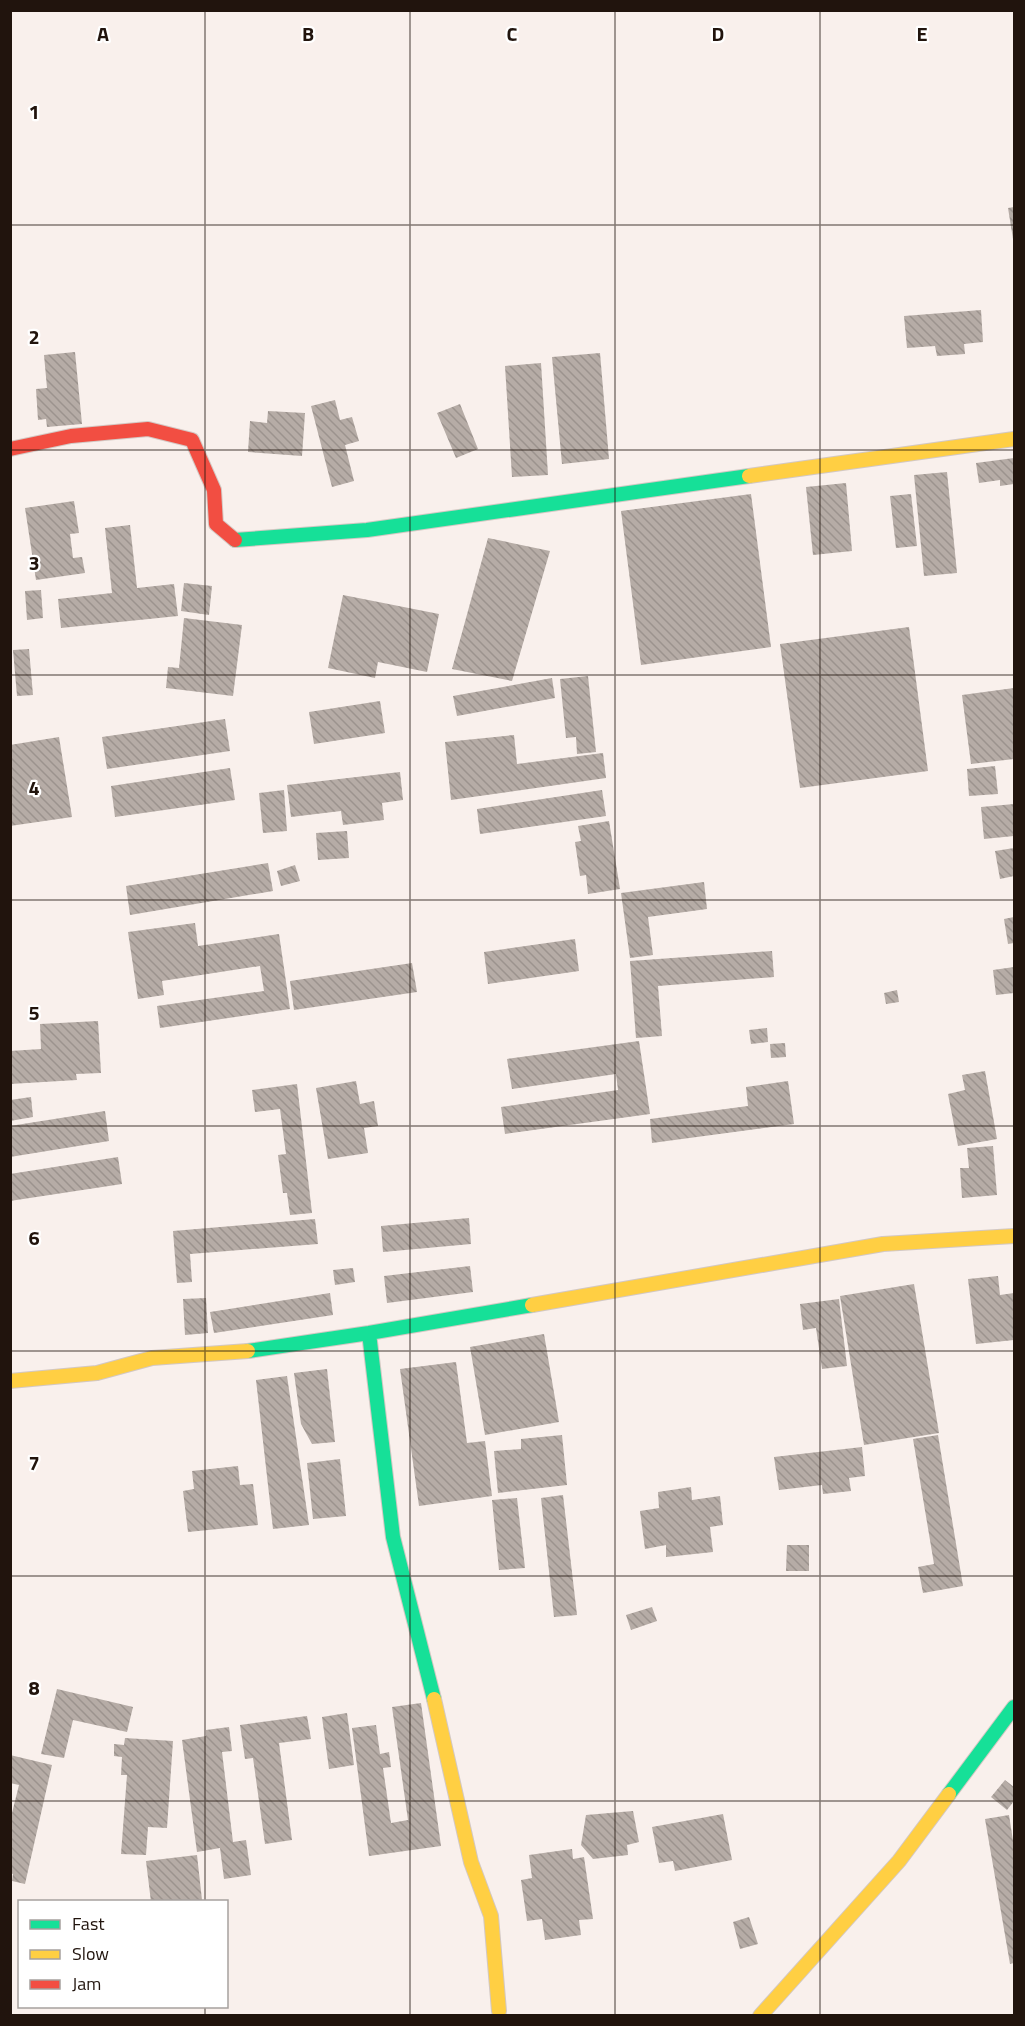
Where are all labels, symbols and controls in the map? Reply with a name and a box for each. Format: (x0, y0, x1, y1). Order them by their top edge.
text: A (97, 18, 109, 49)
text: B (302, 18, 314, 49)
text: C (507, 18, 518, 49)
text: D (712, 18, 724, 49)
text: E (916, 18, 928, 49)
text: 1 (28, 96, 40, 127)
text: 2 (28, 321, 40, 352)
text: 3 (28, 547, 40, 578)
text: 4 (28, 772, 40, 803)
text: 5 (28, 997, 40, 1028)
text: 6 (28, 1222, 40, 1253)
text: 7 (28, 1447, 40, 1478)
text: 8 (28, 1672, 40, 1703)
legend (18, 1900, 228, 2008)
text: Fast (72, 1910, 105, 1937)
text: Slow (72, 1940, 109, 1967)
text: Jam (72, 1970, 101, 1997)

